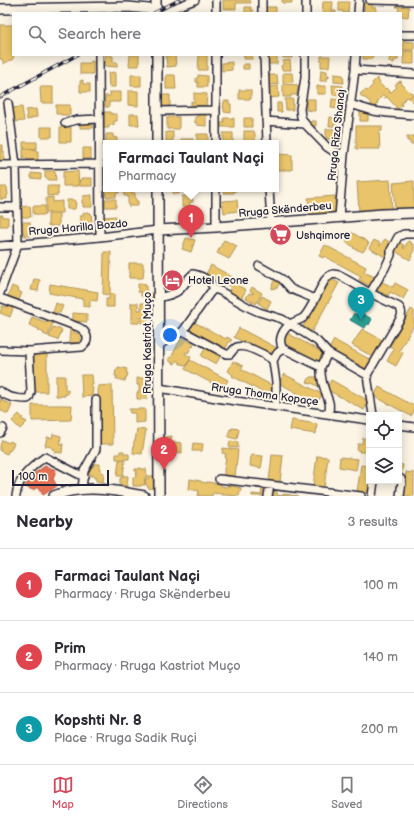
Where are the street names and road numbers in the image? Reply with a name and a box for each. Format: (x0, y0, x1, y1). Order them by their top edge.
street label: Rruga Riza Shanaj (325, 89, 348, 181)
street label: Rruga Skënderbeu (238, 199, 332, 220)
street label: Rruga Harilla Bozdo (28, 217, 128, 238)
street label: Rruga Kastriot Muço (141, 292, 154, 394)
street label: Rruga Thoma Kopaçe (210, 381, 320, 409)

